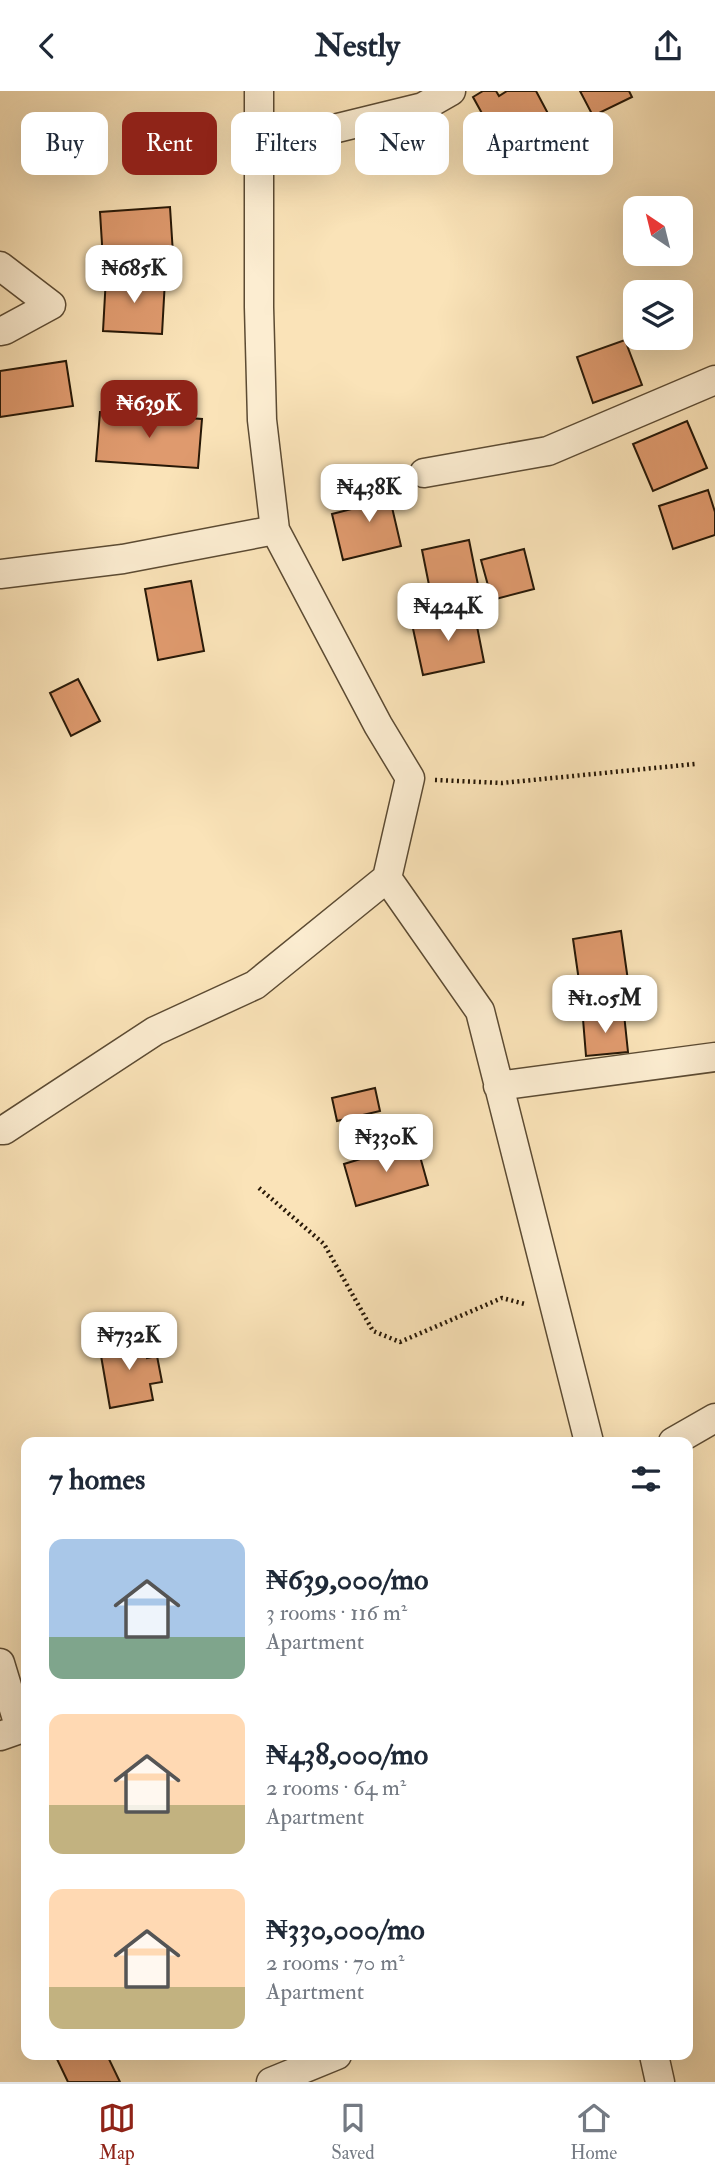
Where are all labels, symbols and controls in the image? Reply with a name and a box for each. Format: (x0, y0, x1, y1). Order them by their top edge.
text: Nestly (315, 26, 400, 66)
icon: back (28, 27, 66, 65)
icon: share (649, 27, 687, 65)
chip: Buy (21, 112, 108, 175)
chip: Rent (122, 112, 217, 175)
chip: Filters (231, 112, 341, 175)
chip: New (355, 112, 449, 175)
chip: Apartment (463, 112, 613, 175)
north arrow (623, 196, 693, 266)
map controls (623, 196, 693, 350)
pin: ₦685K (85, 245, 183, 305)
text: ₦685K (101, 253, 167, 282)
button: layers (623, 280, 693, 350)
pin: ₦639K (100, 381, 198, 440)
text: ₦639K (117, 388, 181, 417)
pin: ₦438K (320, 465, 418, 524)
text: ₦438K (337, 472, 401, 501)
pin: ₦424K (399, 583, 497, 643)
text: ₦424K (413, 591, 483, 620)
pin: ₦1.05M (548, 975, 662, 1035)
text: ₦1.05M (568, 983, 642, 1012)
pin: ₦330K (337, 1115, 435, 1174)
text: ₦330K (355, 1122, 417, 1151)
pin: ₦732K (80, 1313, 178, 1372)
text: ₦732K (97, 1320, 161, 1349)
icon: filters (627, 1460, 665, 1498)
text: 7 homes (49, 1461, 145, 1498)
text: ₦639,000/mo (266, 1561, 428, 1598)
icon: home (105, 1567, 189, 1651)
text: 3 rooms · 116 m² (266, 1598, 407, 1627)
text: Apartment (266, 1627, 364, 1656)
text: ₦438,000/mo (266, 1736, 428, 1773)
icon: home (105, 1742, 189, 1826)
text: 2 rooms · 64 m² (266, 1773, 406, 1802)
text: Apartment (266, 1802, 364, 1831)
text: ₦330,000/mo (266, 1911, 425, 1948)
icon: home (105, 1917, 189, 2001)
text: 2 rooms · 70 m² (266, 1948, 405, 1977)
text: Apartment (266, 1977, 364, 2006)
tab: Map (98, 2099, 136, 2165)
tab: Saved (331, 2099, 375, 2165)
tab: Home (570, 2099, 617, 2165)

